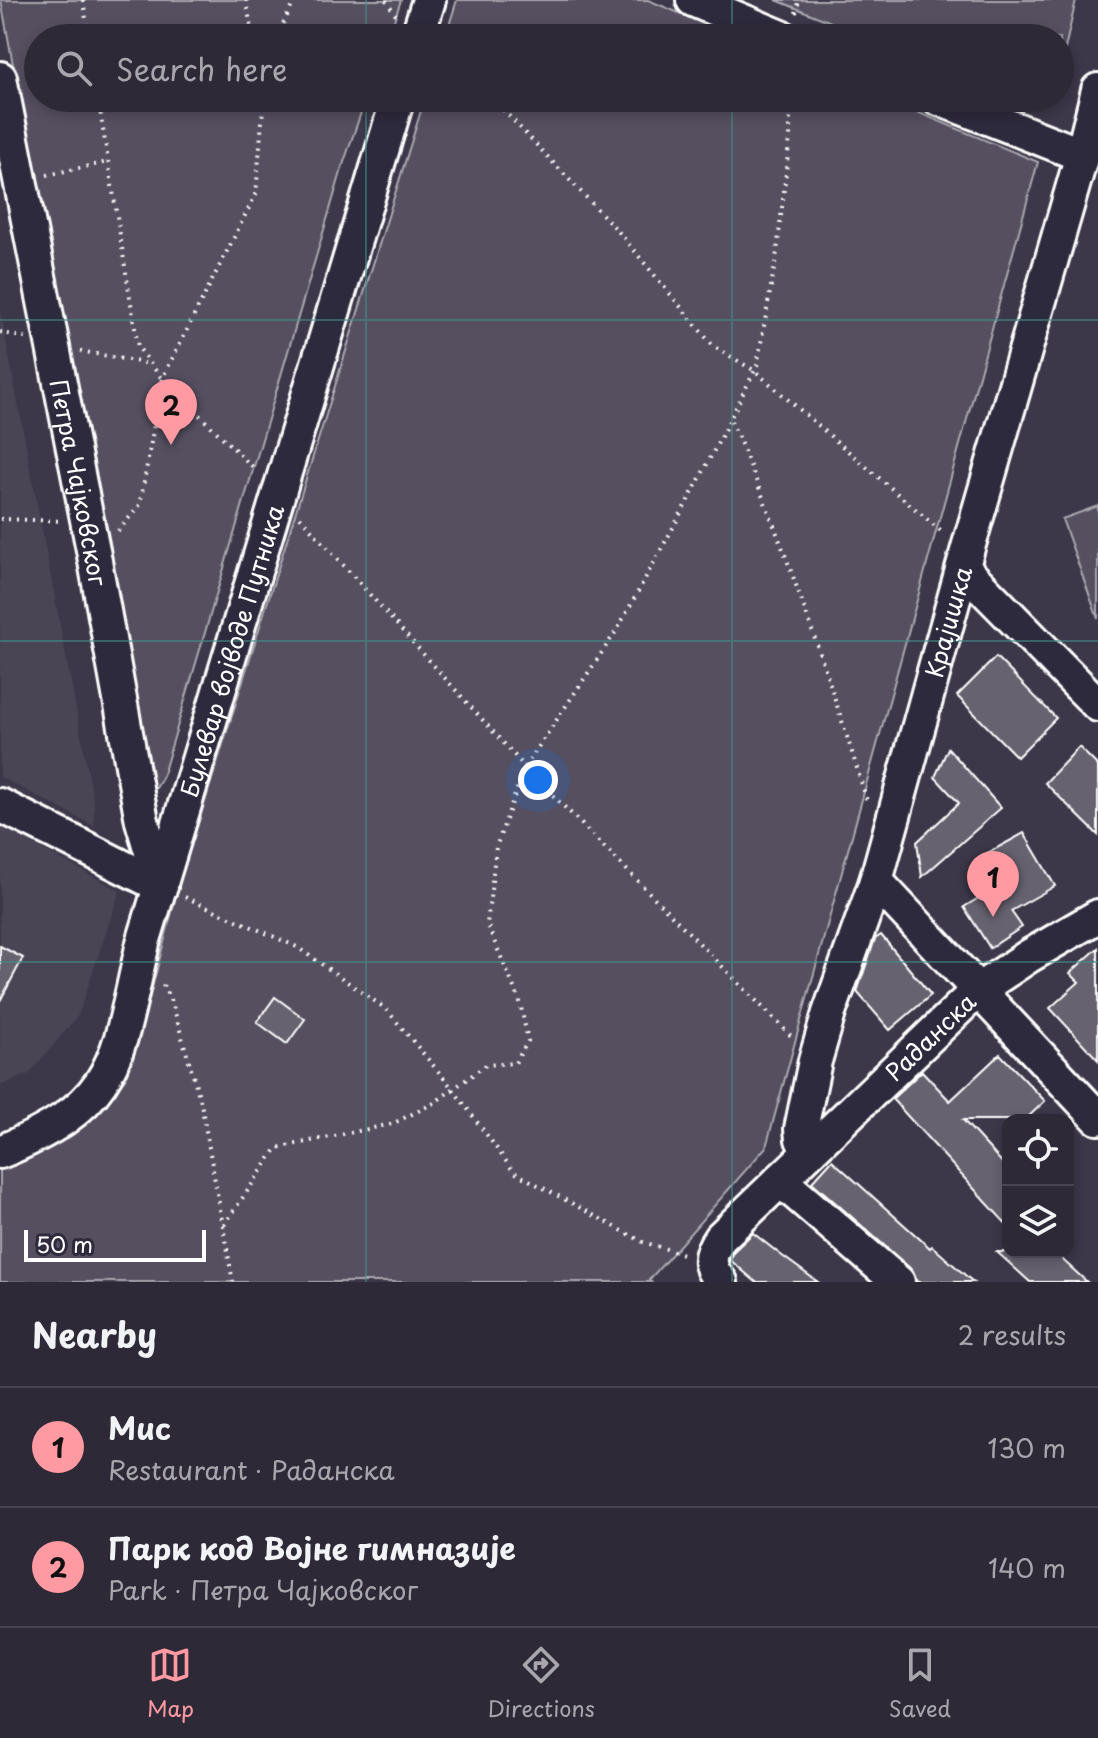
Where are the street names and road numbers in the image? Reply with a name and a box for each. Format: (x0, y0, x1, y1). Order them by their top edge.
street label: Петра Чајковског (42, 376, 117, 589)
street label: Булевар војводе Путника (170, 500, 292, 801)
street label: Крајишка (915, 562, 980, 681)
street label: Раданска (876, 984, 983, 1089)

